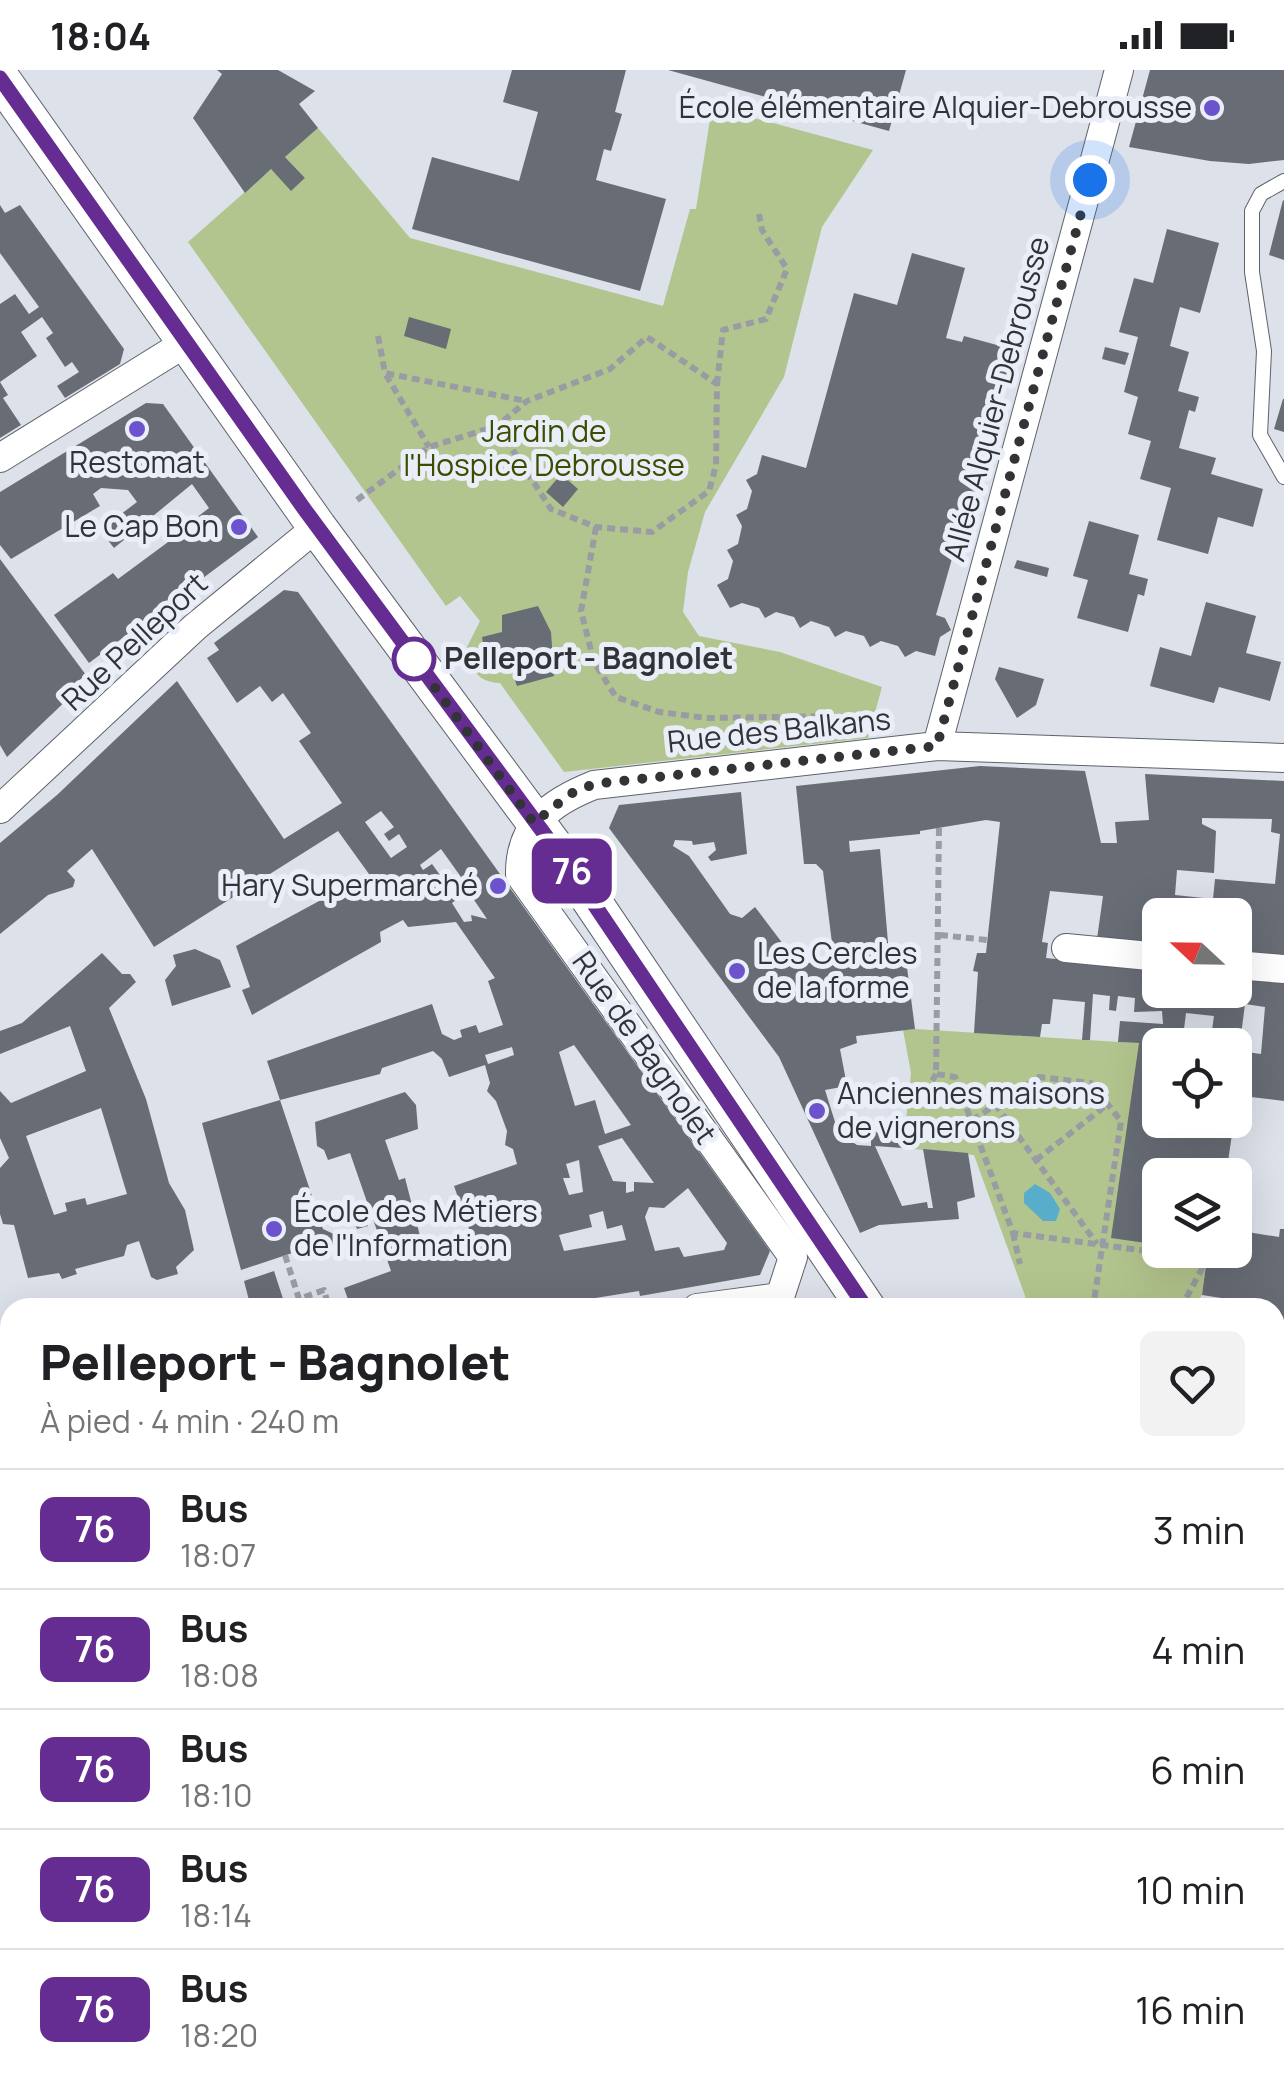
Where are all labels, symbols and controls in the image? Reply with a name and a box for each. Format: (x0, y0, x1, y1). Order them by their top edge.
text: 18:04 (50, 9, 151, 61)
place label: École élémentaire Alquier-Debrousse (679, 86, 1192, 127)
marker: École élémentaire Alquier-Debrousse (1201, 97, 1223, 119)
your location (1065, 155, 1115, 205)
street label: Allée Alquier-Debrousse (933, 232, 1059, 565)
park label: Jardin de l'Hospice Debrousse (403, 410, 685, 485)
marker: Restomat (126, 418, 148, 440)
place label: Restomat (69, 441, 205, 482)
place label: Le Cap Bon (64, 505, 219, 546)
marker: Le Cap Bon (228, 516, 250, 538)
street label: Rue Pelleport (52, 563, 216, 719)
place label: Pelleport - Bagnolet (444, 637, 733, 678)
marker: Pelleport - Bagnolet (393, 638, 435, 680)
street label: Rue des Balkans (665, 697, 893, 762)
line badge: 76 (527, 838, 617, 904)
text: 76 (552, 847, 592, 895)
place label: Hary Supermarché (221, 864, 478, 905)
marker: Hary Supermarché (487, 875, 509, 897)
north arrow (1142, 898, 1252, 1008)
map controls (1142, 898, 1252, 1268)
place label: Les Cercles de la forme (757, 932, 918, 1007)
street label: Rue de Bagnolet (564, 943, 727, 1152)
marker: Les Cercles de la forme (726, 960, 748, 982)
button: locate (1142, 1028, 1252, 1138)
place label: Anciennes maisons de vignerons (837, 1072, 1105, 1147)
marker: Anciennes maisons de vignerons (806, 1100, 828, 1122)
button: layers (1142, 1158, 1252, 1268)
place label: École des Métiers de l'Information (294, 1190, 538, 1265)
marker: École des Métiers de l'Information (263, 1218, 285, 1240)
text: Pelleport - Bagnolet (40, 1329, 511, 1394)
button: heart (1140, 1331, 1245, 1436)
text: À pied · 4 min · 240 m (40, 1399, 339, 1443)
text: Bus (180, 1481, 248, 1533)
text: 3 min (1153, 1503, 1245, 1555)
text: 76 (75, 1505, 115, 1553)
text: 18:07 (180, 1533, 256, 1577)
text: Bus (180, 1601, 248, 1653)
text: 4 min (1151, 1623, 1245, 1675)
text: 76 (75, 1625, 115, 1673)
text: 18:08 (180, 1653, 259, 1697)
text: Bus (180, 1721, 248, 1773)
text: 6 min (1150, 1743, 1245, 1795)
text: 76 (75, 1745, 115, 1793)
text: 18:10 (180, 1773, 253, 1817)
text: Bus (180, 1841, 248, 1893)
text: 10 min (1136, 1863, 1245, 1915)
text: 76 (75, 1865, 115, 1913)
text: 18:14 (180, 1893, 252, 1937)
text: Bus (180, 1961, 248, 2013)
text: 16 min (1135, 1983, 1245, 2035)
text: 76 (75, 1985, 115, 2033)
text: 18:20 (180, 2013, 258, 2057)

